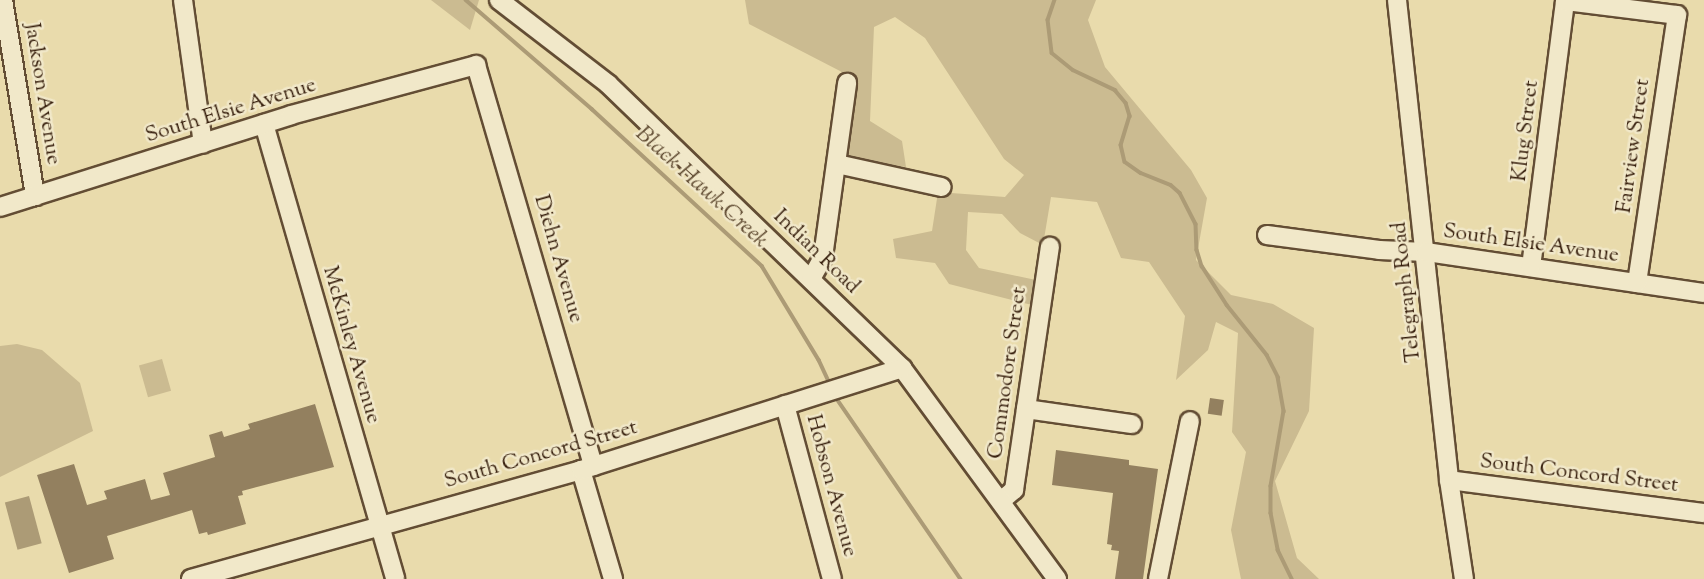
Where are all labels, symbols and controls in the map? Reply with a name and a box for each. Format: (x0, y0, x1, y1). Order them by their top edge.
street label: Jackson Avenue (18, 21, 66, 167)
street label: South Elsie Avenue (143, 73, 319, 149)
street label: Fairview Street (1612, 77, 1656, 215)
street label: Klug Street (1507, 79, 1545, 183)
water label: Black Hawk Creek (629, 121, 773, 255)
street label: Diehn Avenue (528, 192, 588, 326)
street label: Indian Road (767, 204, 865, 300)
street label: South Elsie Avenue (1442, 219, 1620, 269)
street label: Telegraph Road (1387, 220, 1427, 364)
street label: McKinley Avenue (317, 264, 385, 426)
street label: Commodore Street (983, 285, 1033, 461)
street label: Hobson Avenue (800, 412, 862, 560)
street label: South Concord Street (442, 415, 640, 495)
street label: South Concord Street (1478, 449, 1680, 499)

